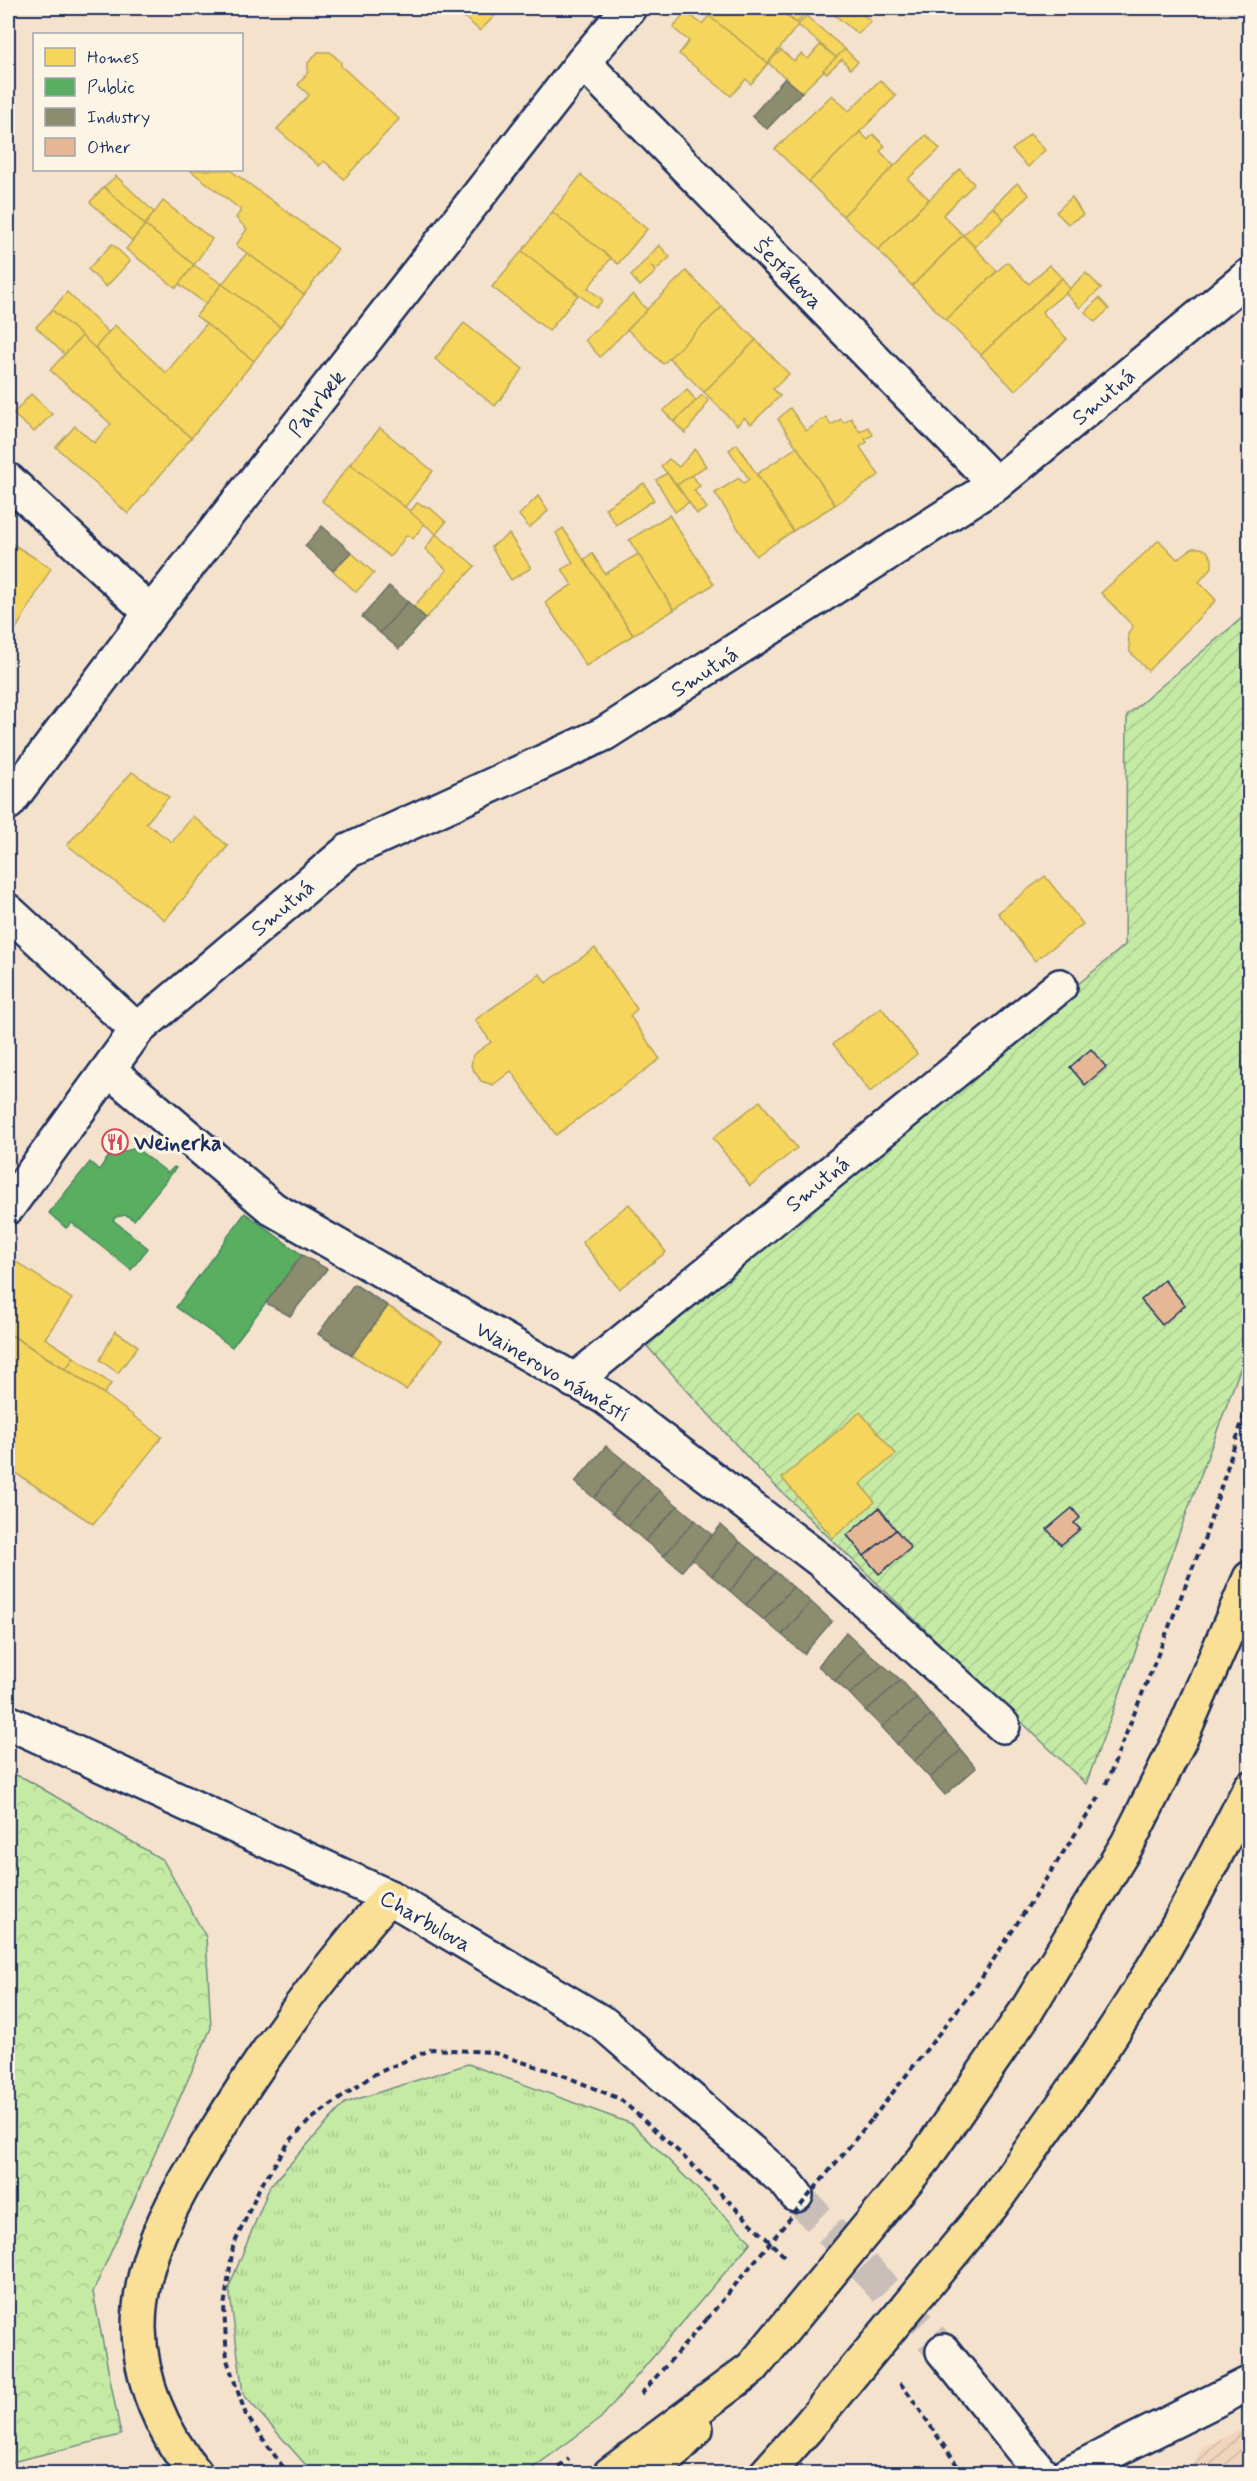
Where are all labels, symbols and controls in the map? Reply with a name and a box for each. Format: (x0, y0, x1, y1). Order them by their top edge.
legend (33, 33, 243, 171)
text: Homes (87, 46, 139, 70)
text: Public (87, 76, 135, 100)
text: Industry (87, 106, 150, 130)
text: Other (87, 136, 131, 160)
street label: Šestákova (747, 233, 828, 316)
street label: Smutná (1067, 363, 1142, 432)
street label: Pahrbek (283, 365, 353, 444)
street label: Smutná (666, 641, 744, 705)
street label: Smutná (246, 874, 321, 943)
restaurant icon: Weinerka (100, 1127, 130, 1157)
place label: Weinerka (133, 1130, 222, 1158)
street label: Smutná (780, 1150, 856, 1219)
street label: Wainerovo náměstí (470, 1316, 634, 1430)
street label: Charbulova (374, 1884, 476, 1959)

